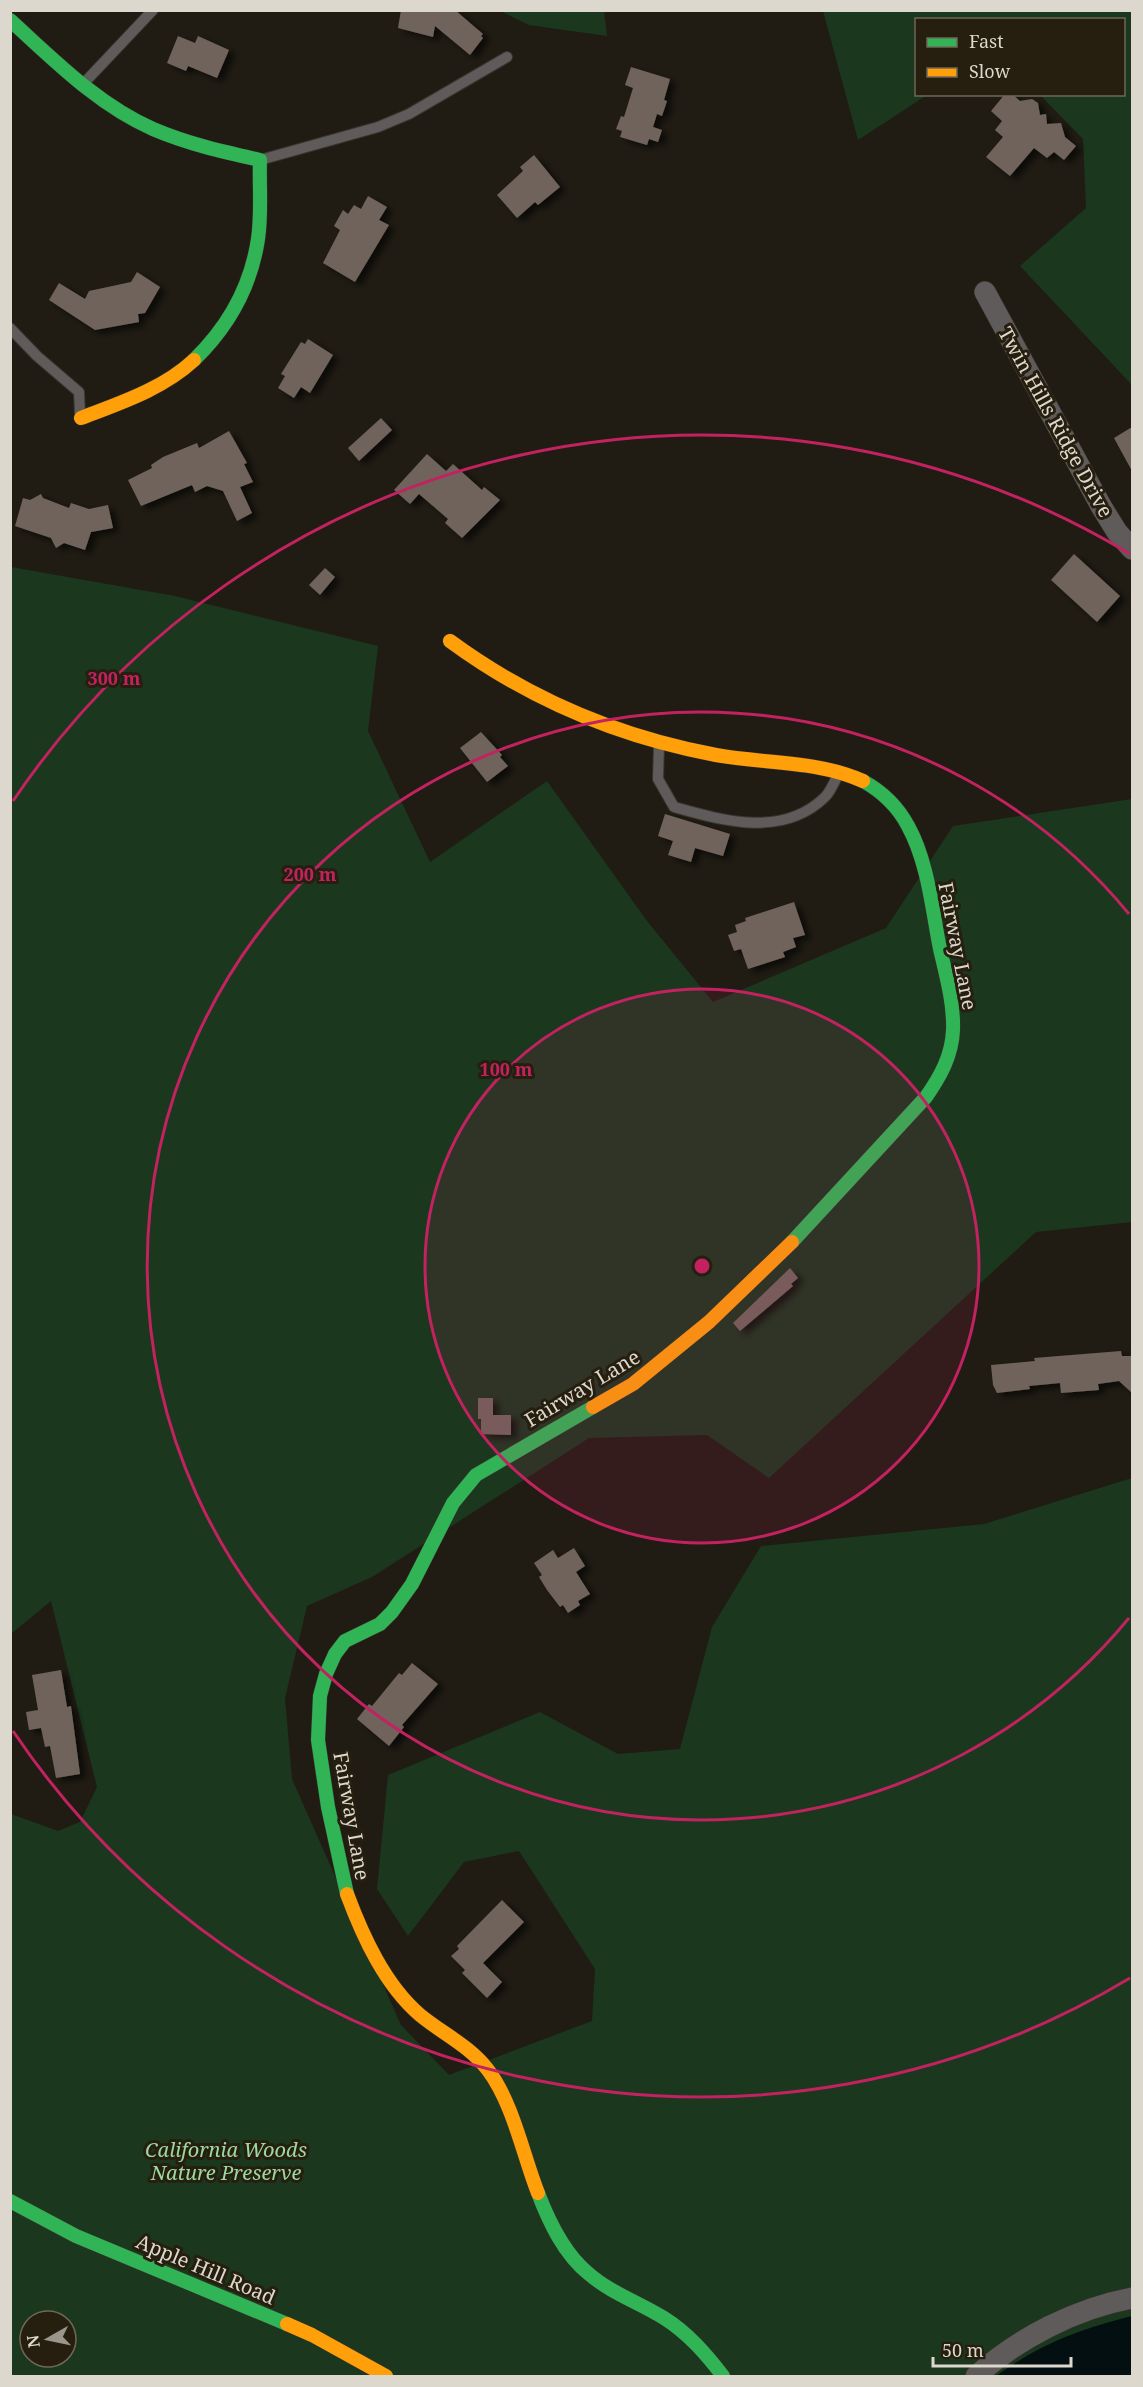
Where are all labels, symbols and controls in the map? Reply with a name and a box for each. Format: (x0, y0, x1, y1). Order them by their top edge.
legend (915, 18, 1125, 96)
text: Fast (969, 29, 1004, 53)
text: Slow (969, 59, 1011, 83)
street label: Twin Hills Ridge Drive (992, 322, 1120, 522)
text: 300 m (88, 666, 141, 690)
text: 200 m (284, 862, 337, 886)
street label: Fairway Lane (932, 880, 984, 1012)
text: 100 m (480, 1057, 533, 1081)
centre of rings (692, 1256, 712, 1276)
street label: Fairway Lane (519, 1343, 645, 1433)
street label: Fairway Lane (327, 1750, 377, 1882)
park label: California Woods Nature Preserve (145, 2136, 307, 2186)
street label: Apple Hill Road (132, 2227, 280, 2311)
north arrow (18, 2309, 78, 2369)
scale bar (933, 2330, 1071, 2368)
text: N (21, 2333, 45, 2349)
text: 50 m (942, 2338, 984, 2362)

